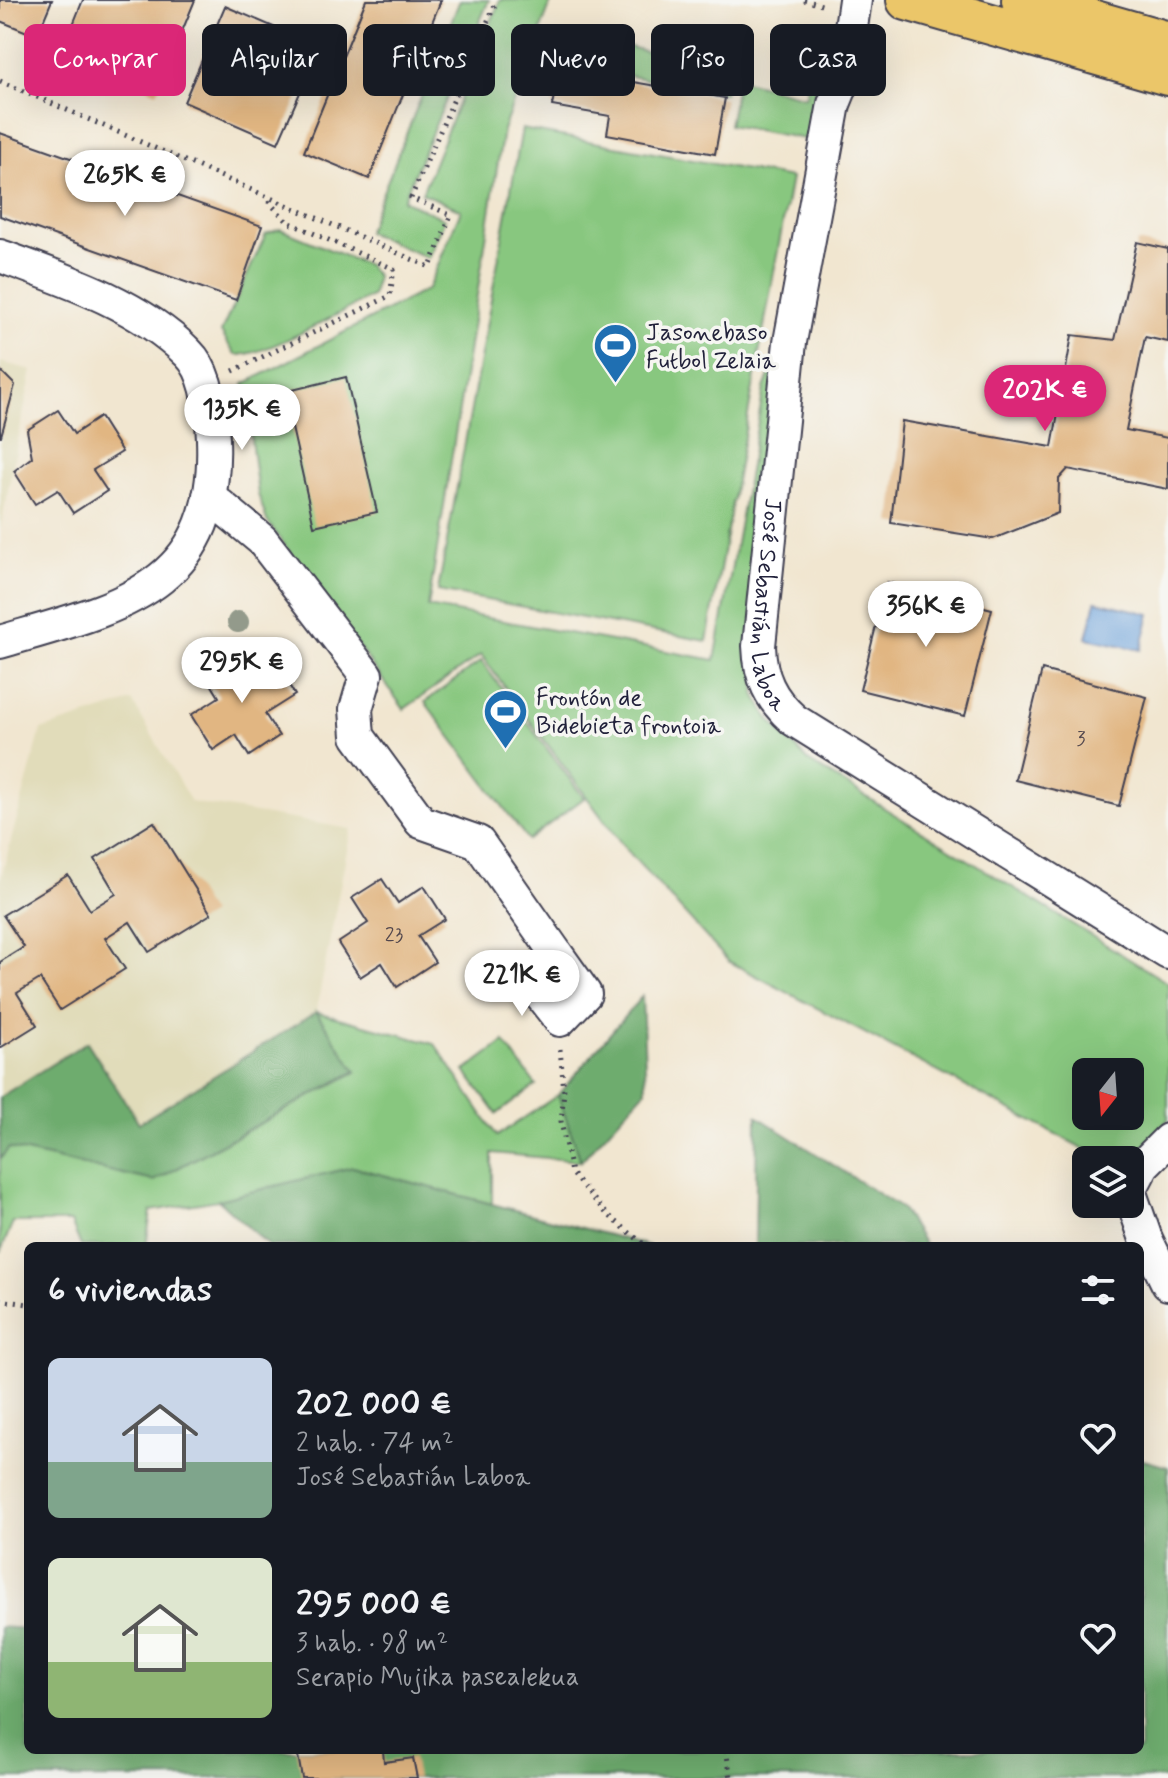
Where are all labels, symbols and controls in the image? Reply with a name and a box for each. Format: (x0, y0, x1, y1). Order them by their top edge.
chip: Comprar (24, 24, 186, 96)
chip: Alquilar (202, 24, 347, 96)
chip: Filtros (363, 24, 495, 96)
chip: Nuevo (511, 24, 635, 96)
chip: Piso (651, 24, 754, 96)
chip: Casa (770, 24, 886, 96)
pin: 265K € (60, 150, 190, 218)
text: 265K € (83, 159, 167, 193)
place label: Jasonebaso Futbol Zelaia (646, 318, 777, 377)
sports icon: Jasonebaso Futbol Zelaia (591, 322, 639, 385)
pin: 202K € (980, 365, 1110, 433)
text: 202K € (1002, 374, 1088, 408)
pin: 135K € (177, 384, 307, 452)
text: 135K € (202, 393, 282, 427)
street label: José Sebastián Laboa (742, 497, 793, 719)
pin: 356K € (861, 581, 991, 649)
text: 356K € (886, 590, 966, 624)
pin: 295K € (177, 637, 307, 705)
text: 295K € (199, 646, 285, 680)
place label: Frontón de Bidebieta frontoia (536, 683, 722, 742)
sports icon: Frontón de Bidebieta frontoia (481, 687, 529, 750)
house number: 3 (1076, 726, 1086, 753)
house number: 23 (385, 922, 403, 949)
pin: 221K € (457, 950, 587, 1018)
text: 221K € (482, 959, 562, 993)
north arrow (1072, 1058, 1144, 1130)
map controls (1072, 1058, 1144, 1218)
button: layers (1072, 1146, 1144, 1218)
text: 6 viviendas (48, 1268, 212, 1313)
icon: filters (1076, 1268, 1120, 1312)
text: 202 000 € (296, 1382, 452, 1427)
icon: home (112, 1390, 208, 1486)
icon: heart (1076, 1416, 1120, 1460)
text: 2 hab. · 74 m² (296, 1427, 454, 1461)
text: José Sebastián Laboa (296, 1461, 530, 1495)
text: 295 000 € (296, 1582, 451, 1627)
icon: home (112, 1590, 208, 1686)
icon: heart (1076, 1616, 1120, 1660)
text: 3 hab. · 98 m² (296, 1627, 448, 1661)
text: Serapio Mujika pasealekua (296, 1661, 579, 1695)

